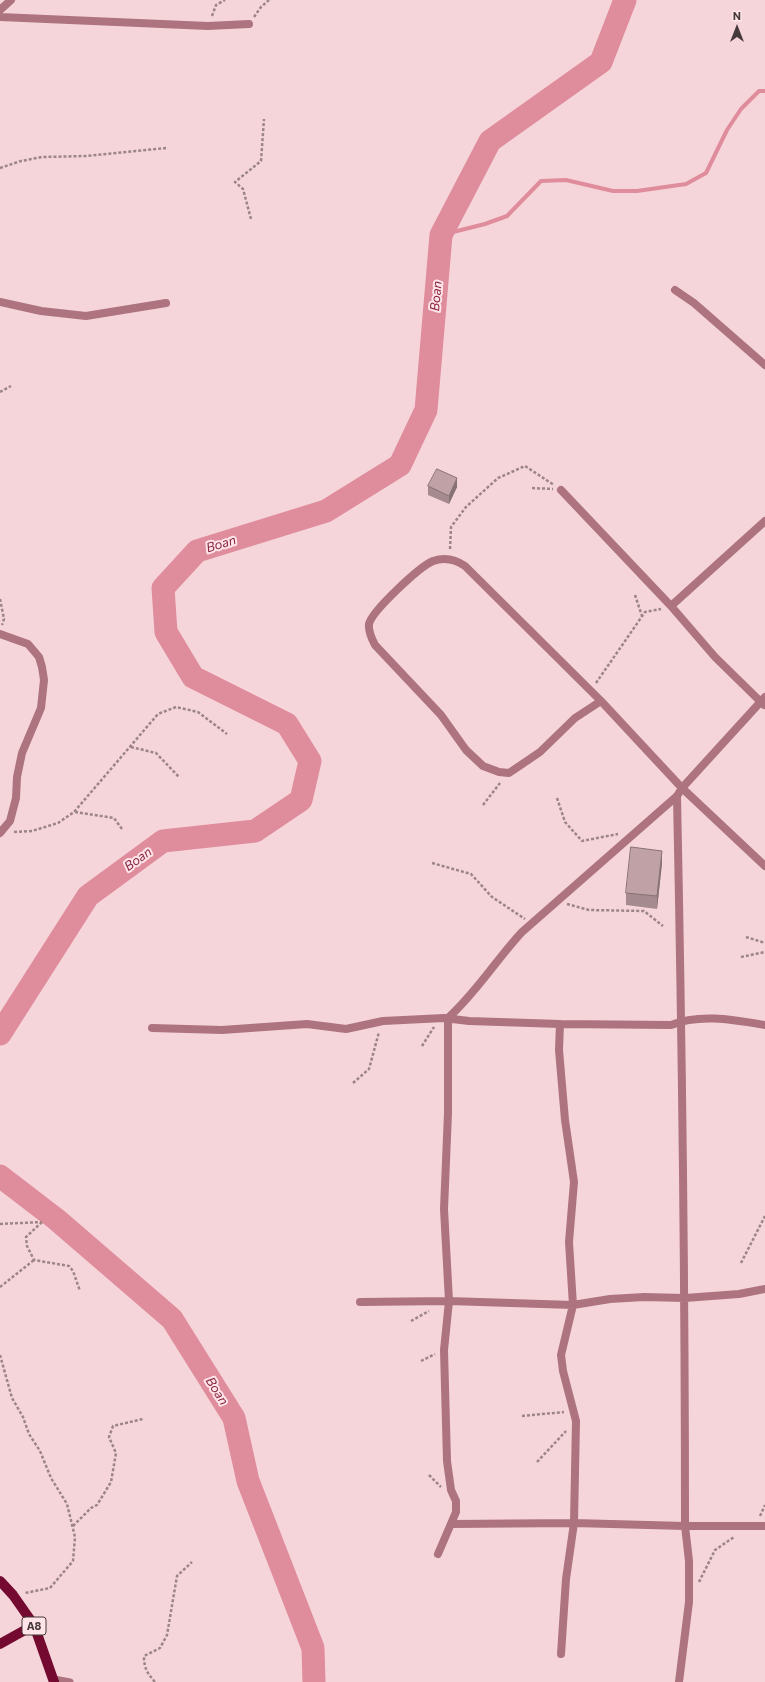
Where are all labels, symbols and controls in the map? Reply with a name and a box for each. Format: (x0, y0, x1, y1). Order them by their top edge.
north arrow (717, 8, 757, 48)
text: N (733, 9, 741, 22)
water label: Boan (427, 280, 445, 312)
water label: Boan (204, 532, 238, 556)
water label: Boan (121, 844, 155, 874)
water label: Boan (202, 1374, 232, 1408)
road number: A8 (22, 1617, 46, 1635)

